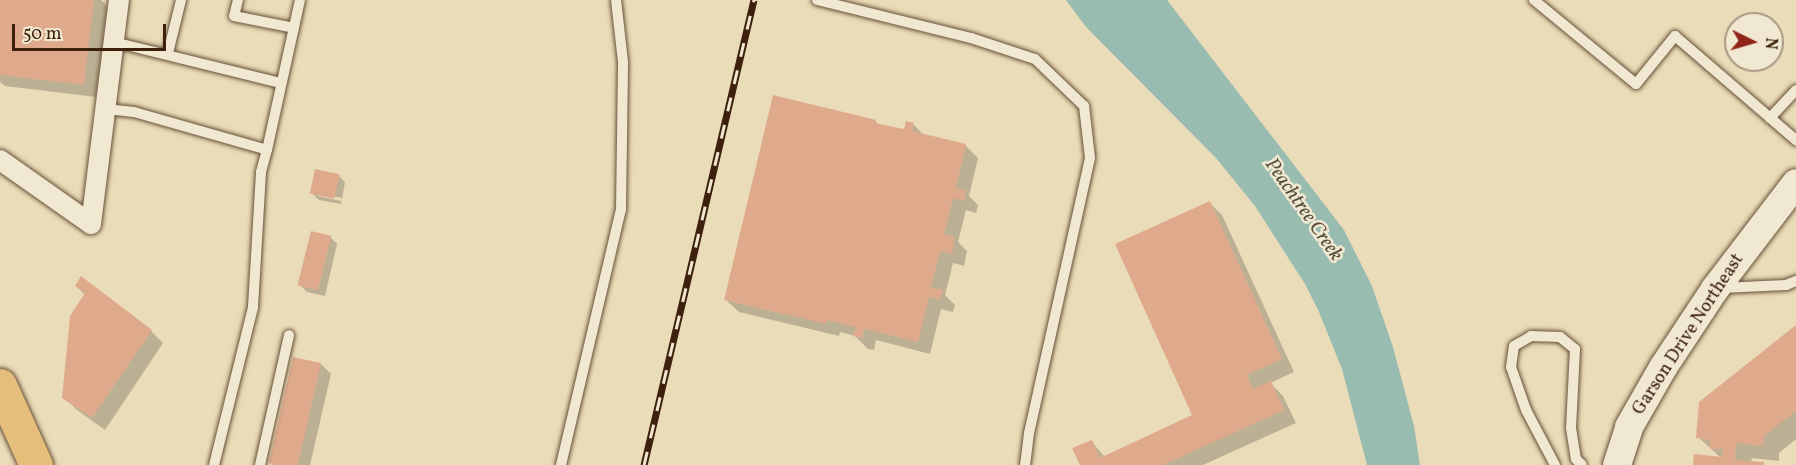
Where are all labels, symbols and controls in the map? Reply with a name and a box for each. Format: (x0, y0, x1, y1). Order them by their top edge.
scale bar (15, 12, 170, 50)
north arrow (1724, 12, 1784, 72)
text: 50 m (23, 22, 62, 47)
text: N (1758, 37, 1781, 50)
water label: Peachtree Creek (1259, 154, 1347, 266)
street label: Garson Drive Northeast (1629, 250, 1749, 420)

